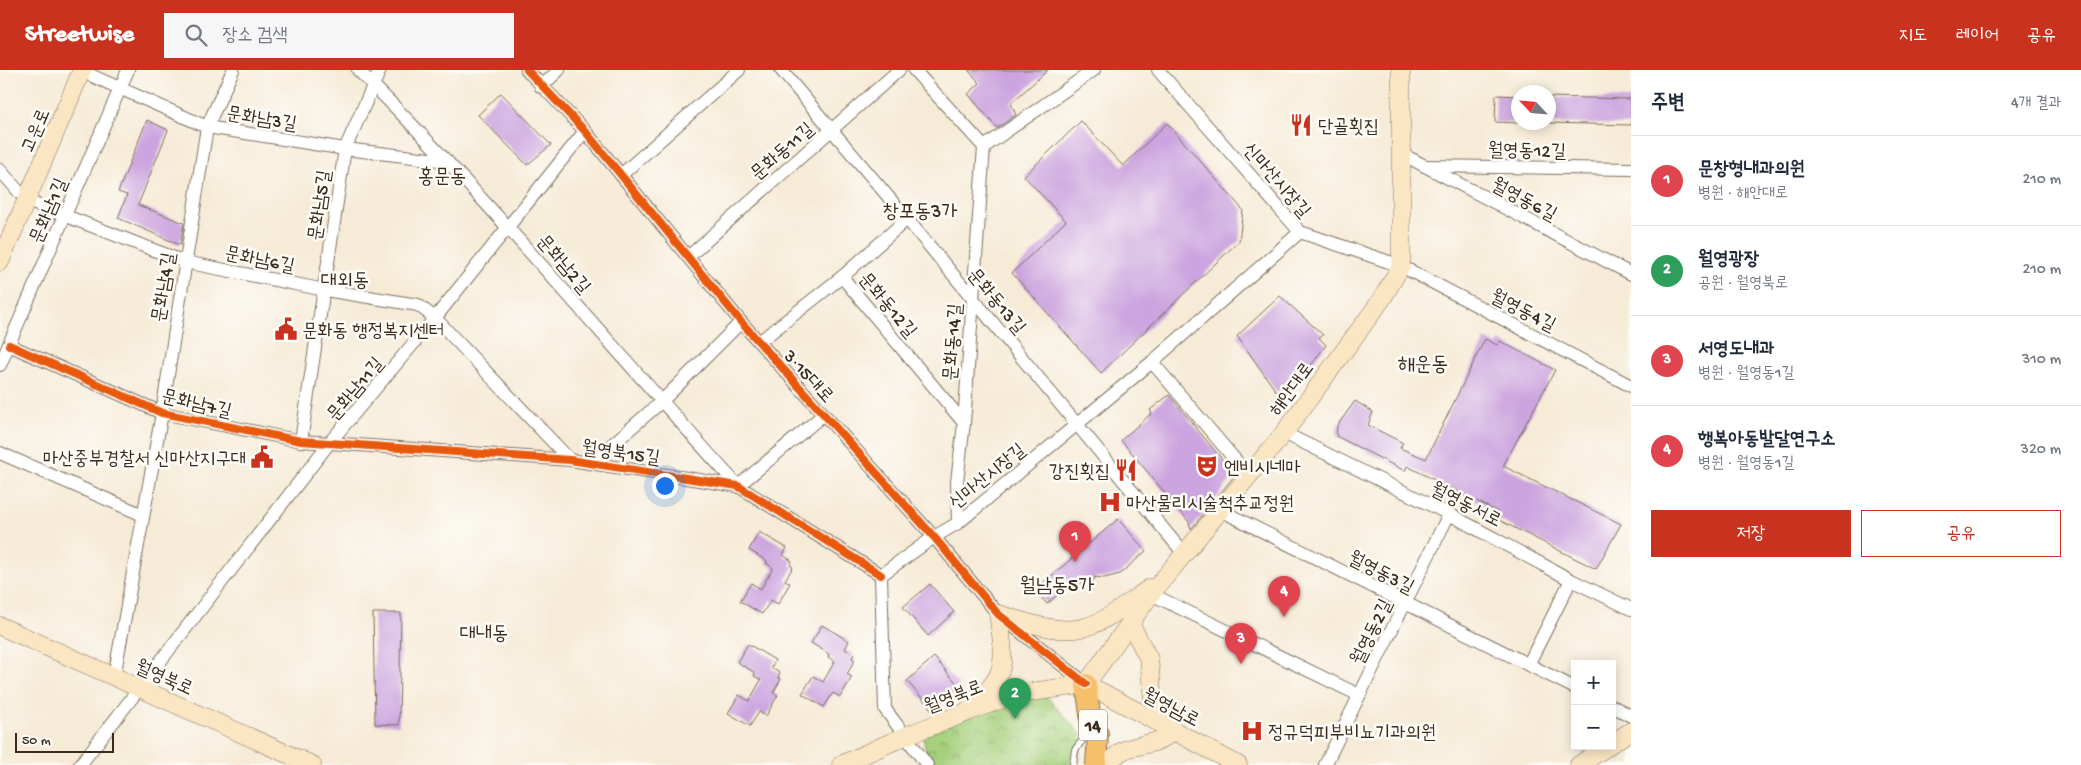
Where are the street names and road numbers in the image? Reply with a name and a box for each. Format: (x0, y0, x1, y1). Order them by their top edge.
street label: 문화남3길 (225, 104, 298, 137)
street label: 고운로 (18, 106, 57, 157)
street label: 문화동11길 (747, 119, 820, 186)
street label: 신마산시장길 (1237, 139, 1314, 223)
street label: 월영동12길 (1488, 140, 1566, 165)
street label: 문화남5길 (305, 169, 338, 242)
street label: 월영동6길 (1487, 174, 1560, 228)
street label: 문화남1길 (26, 175, 74, 248)
street label: 문화남2길 (531, 231, 594, 299)
street label: 문화남6길 (222, 243, 296, 279)
street label: 문화남4길 (149, 251, 182, 324)
street label: 문화동13길 (961, 265, 1029, 340)
street label: 문화동12길 (852, 269, 920, 344)
street label: 월영동4길 (1486, 286, 1559, 338)
street label: 문화동14길 (940, 303, 969, 382)
street label: 3·15대로 (777, 345, 837, 409)
street label: 문화남11길 (323, 354, 390, 427)
street label: 해안대로 (1266, 359, 1320, 422)
street label: 문화남7길 (159, 386, 233, 425)
street label: 월영북15길 (580, 438, 661, 471)
street label: 신마산시장길 (945, 440, 1031, 516)
street label: 월영동서로 (1426, 479, 1505, 534)
street label: 월영동3길 (1344, 548, 1417, 600)
street label: 월영동2길 (1347, 596, 1399, 669)
street label: 월영북로 (131, 656, 196, 702)
street label: 월영북로 (922, 677, 987, 720)
street label: 월영남로 (1138, 685, 1203, 734)
road number: 14 (1079, 710, 1107, 740)

